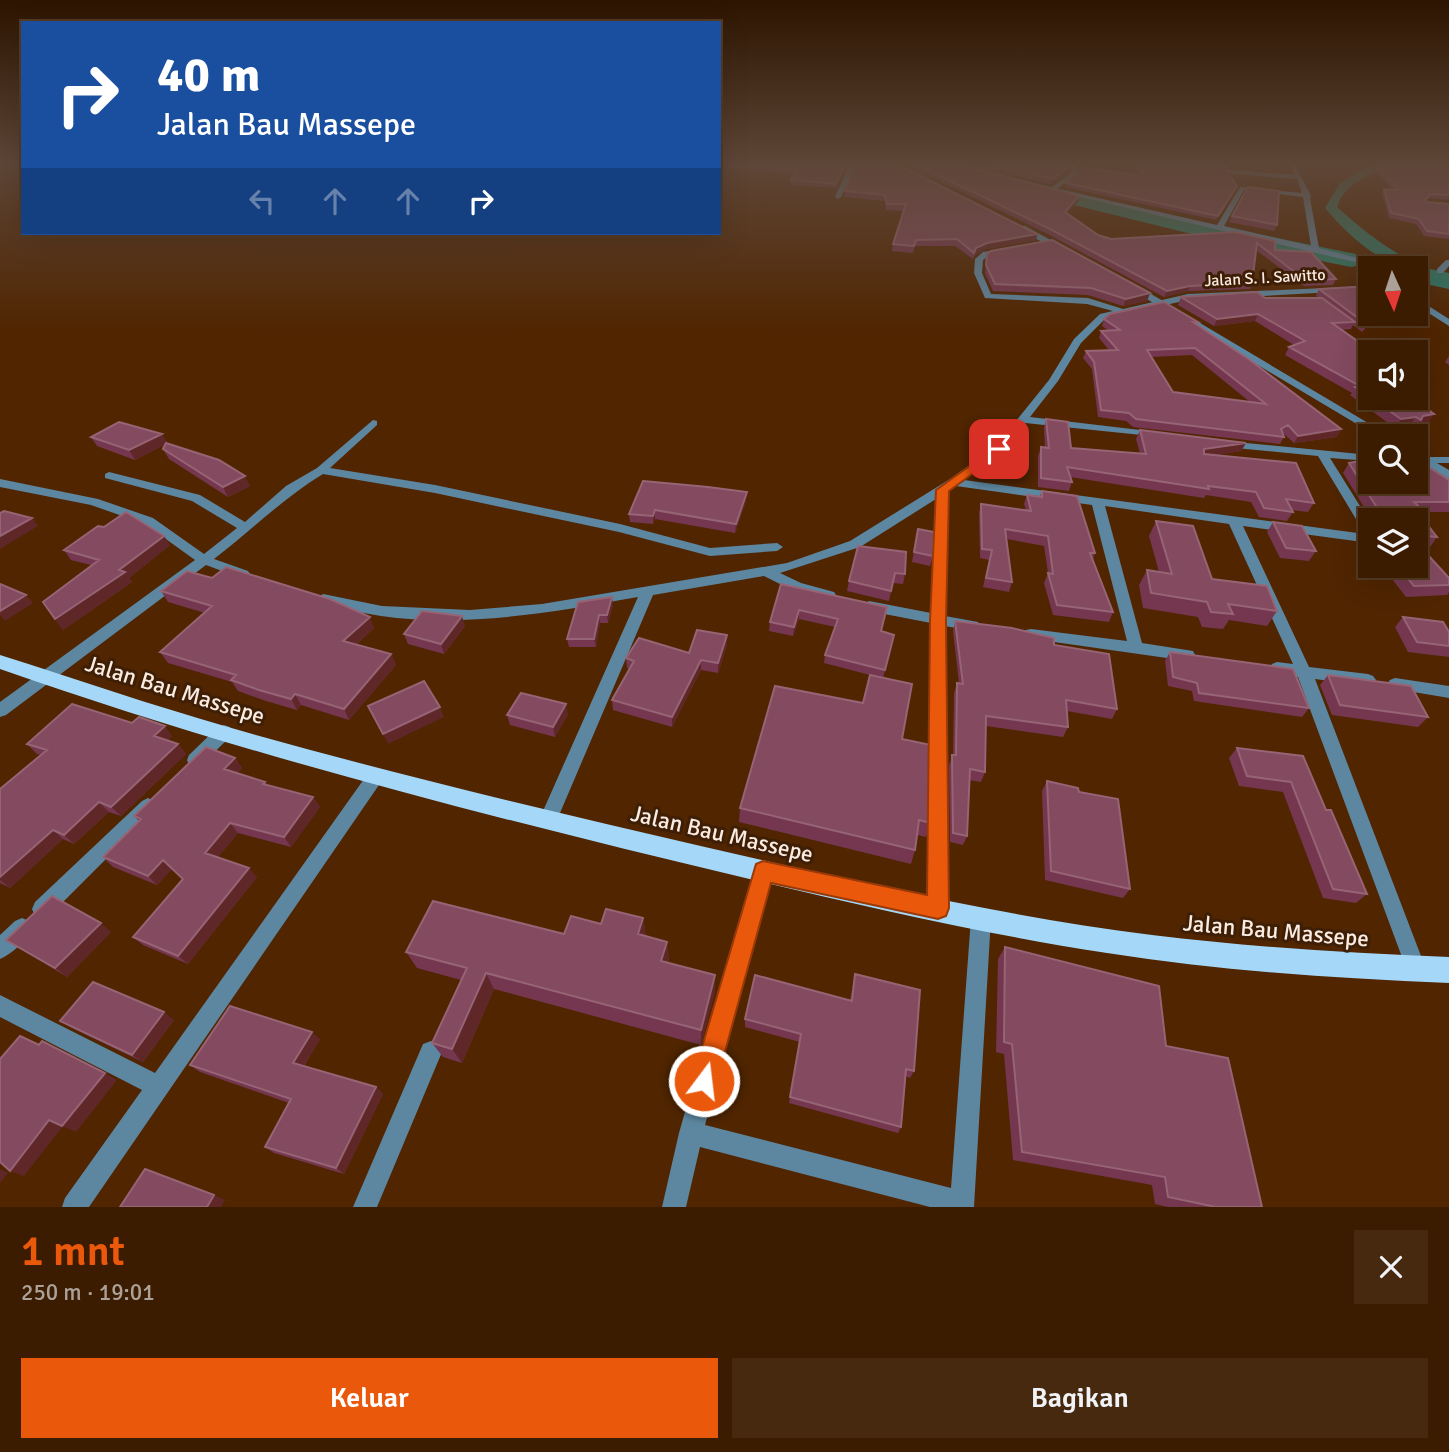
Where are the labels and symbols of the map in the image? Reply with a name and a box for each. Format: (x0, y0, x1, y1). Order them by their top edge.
north arrow (1358, 256, 1428, 326)
street label: Jalan S. I. Sawitto (1204, 265, 1326, 291)
pin (969, 419, 1029, 479)
street label: Jalan Bau Massepe (82, 649, 268, 731)
street label: Jalan Bau Massepe (628, 799, 816, 869)
street label: Jalan Bau Massepe (1182, 908, 1370, 954)
position arrow (667, 1044, 741, 1118)

